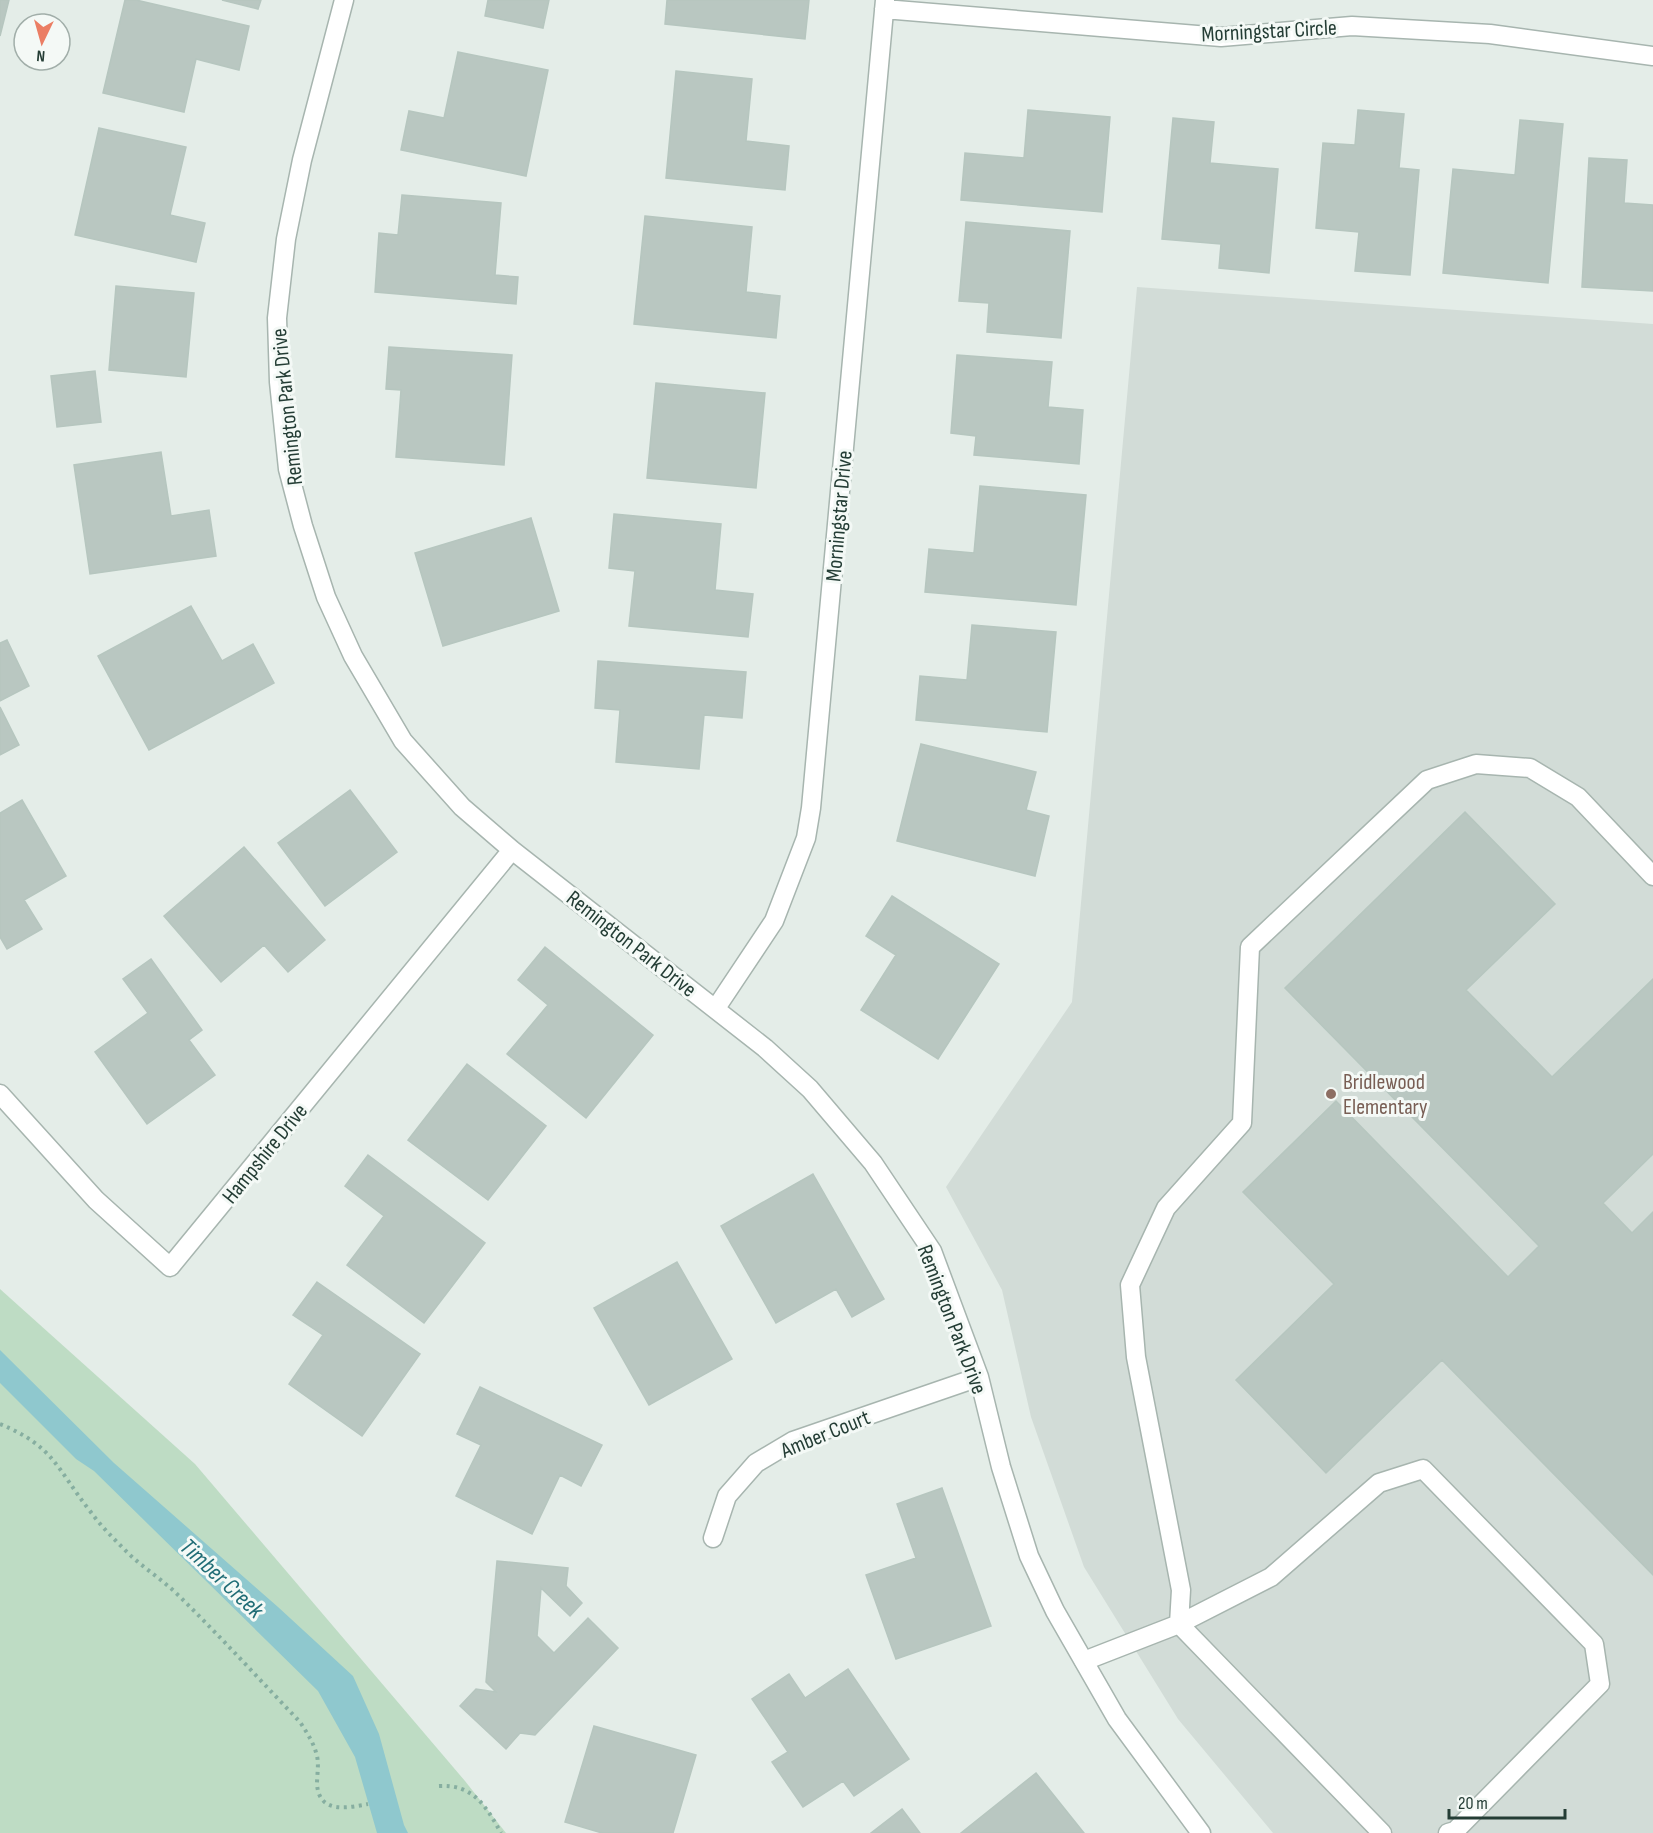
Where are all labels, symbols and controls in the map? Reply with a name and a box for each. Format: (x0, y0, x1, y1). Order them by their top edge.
north arrow (12, 12, 72, 72)
street label: Morningstar Circle (1201, 14, 1337, 49)
text: N (36, 46, 46, 65)
street label: Remington Park Drive (266, 327, 309, 487)
street label: Morningstar Drive (820, 449, 859, 583)
street label: Remington Park Drive (561, 885, 702, 1003)
place label: Bridlewood Elementary (1343, 1069, 1428, 1121)
marker: Bridlewood Elementary (1324, 1087, 1338, 1101)
street label: Hampshire Drive (217, 1098, 314, 1209)
street label: Remington Park Drive (911, 1241, 992, 1398)
street label: Amber Court (776, 1404, 874, 1465)
water label: Timber Creek (174, 1532, 270, 1625)
scale bar (1449, 1782, 1564, 1820)
text: 20 m (1458, 1793, 1488, 1814)

